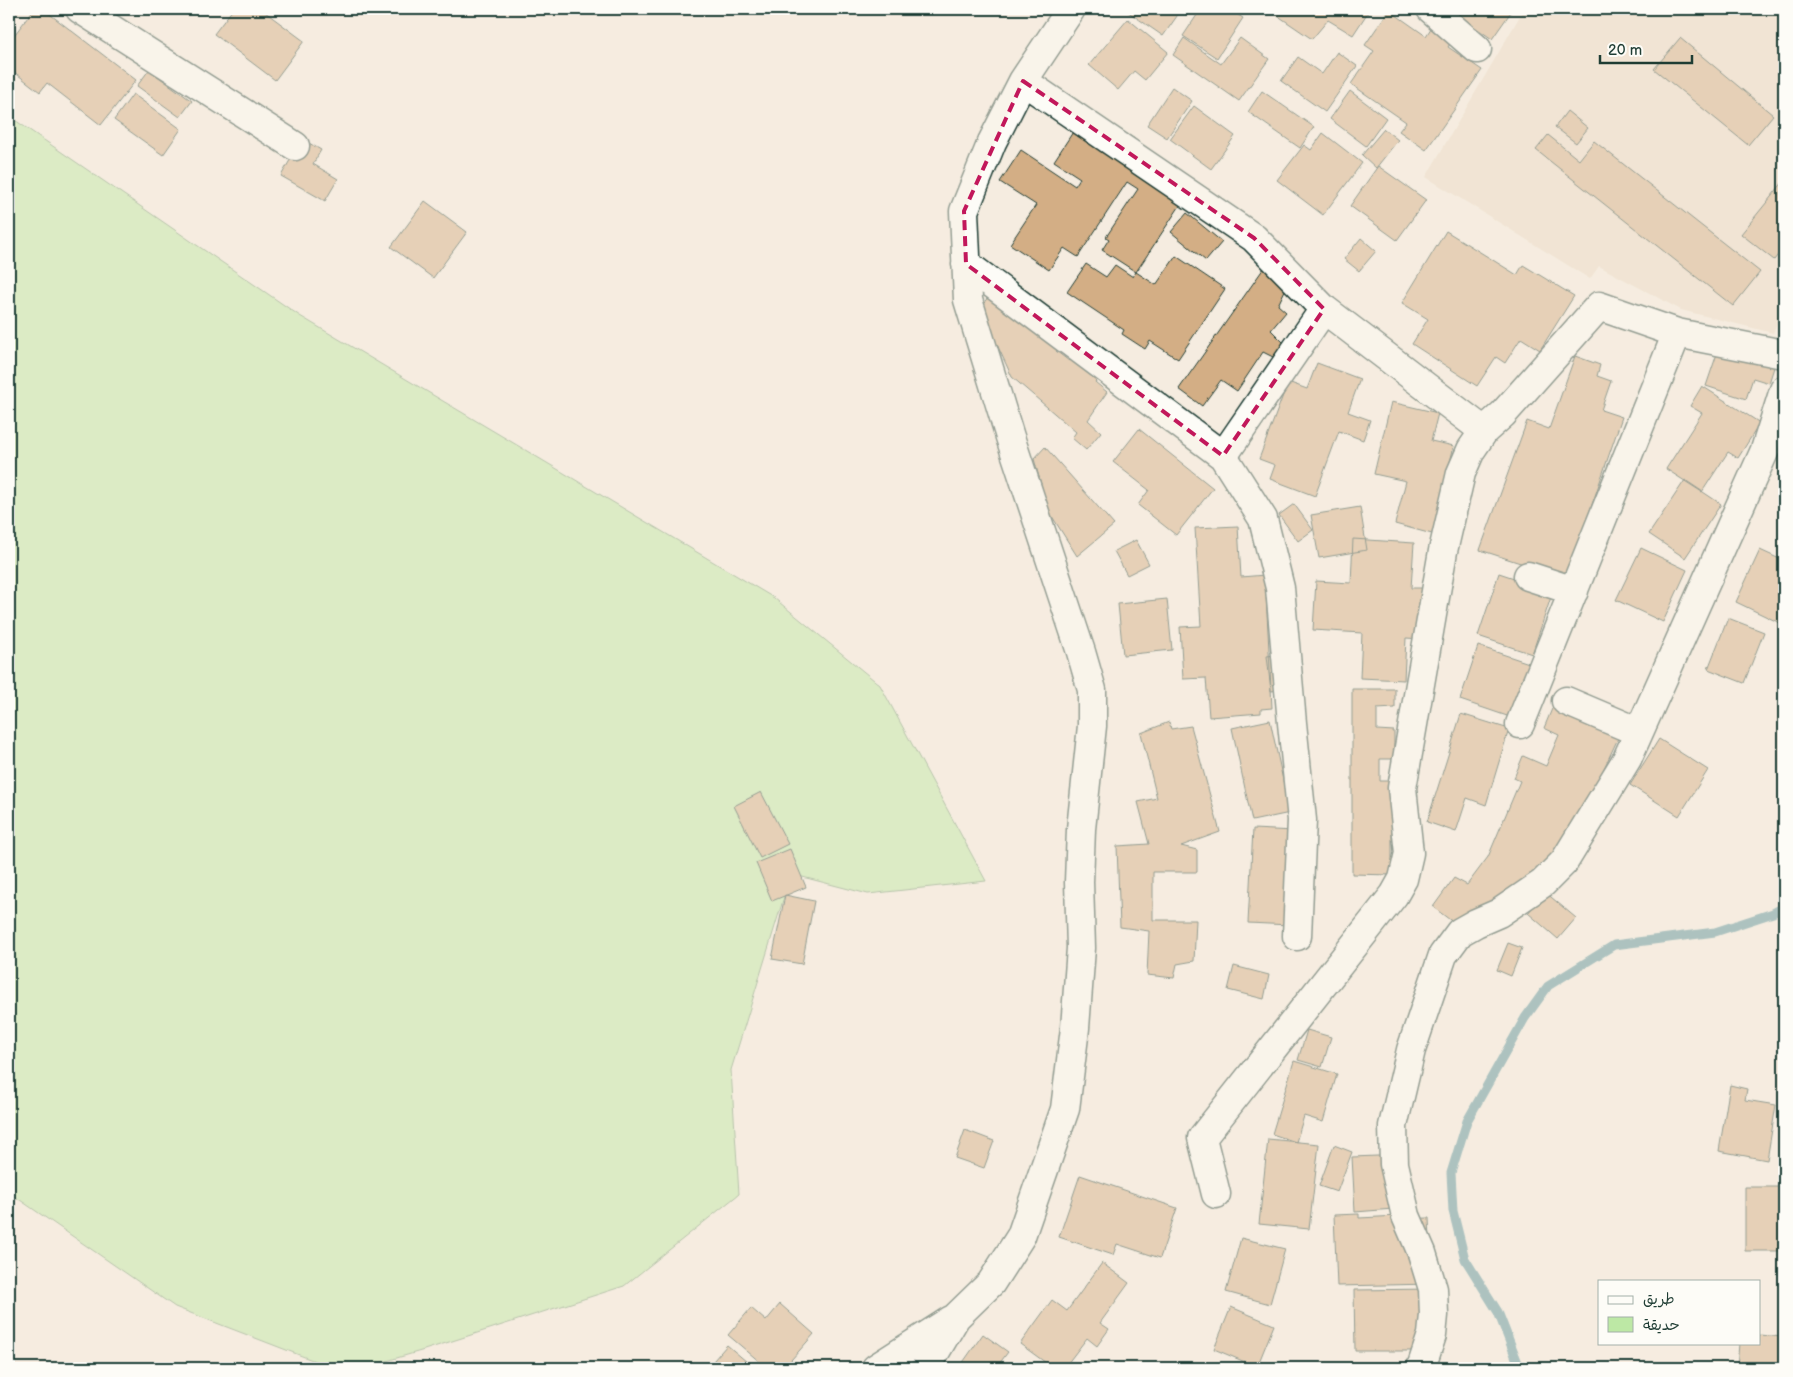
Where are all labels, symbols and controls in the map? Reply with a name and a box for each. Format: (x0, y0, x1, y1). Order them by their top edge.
scale bar (1600, 32, 1693, 64)
text: 20 m (1608, 41, 1642, 60)
legend (1598, 1280, 1760, 1344)
text: طريق (1643, 1290, 1675, 1309)
text: حديقة (1643, 1316, 1680, 1335)

